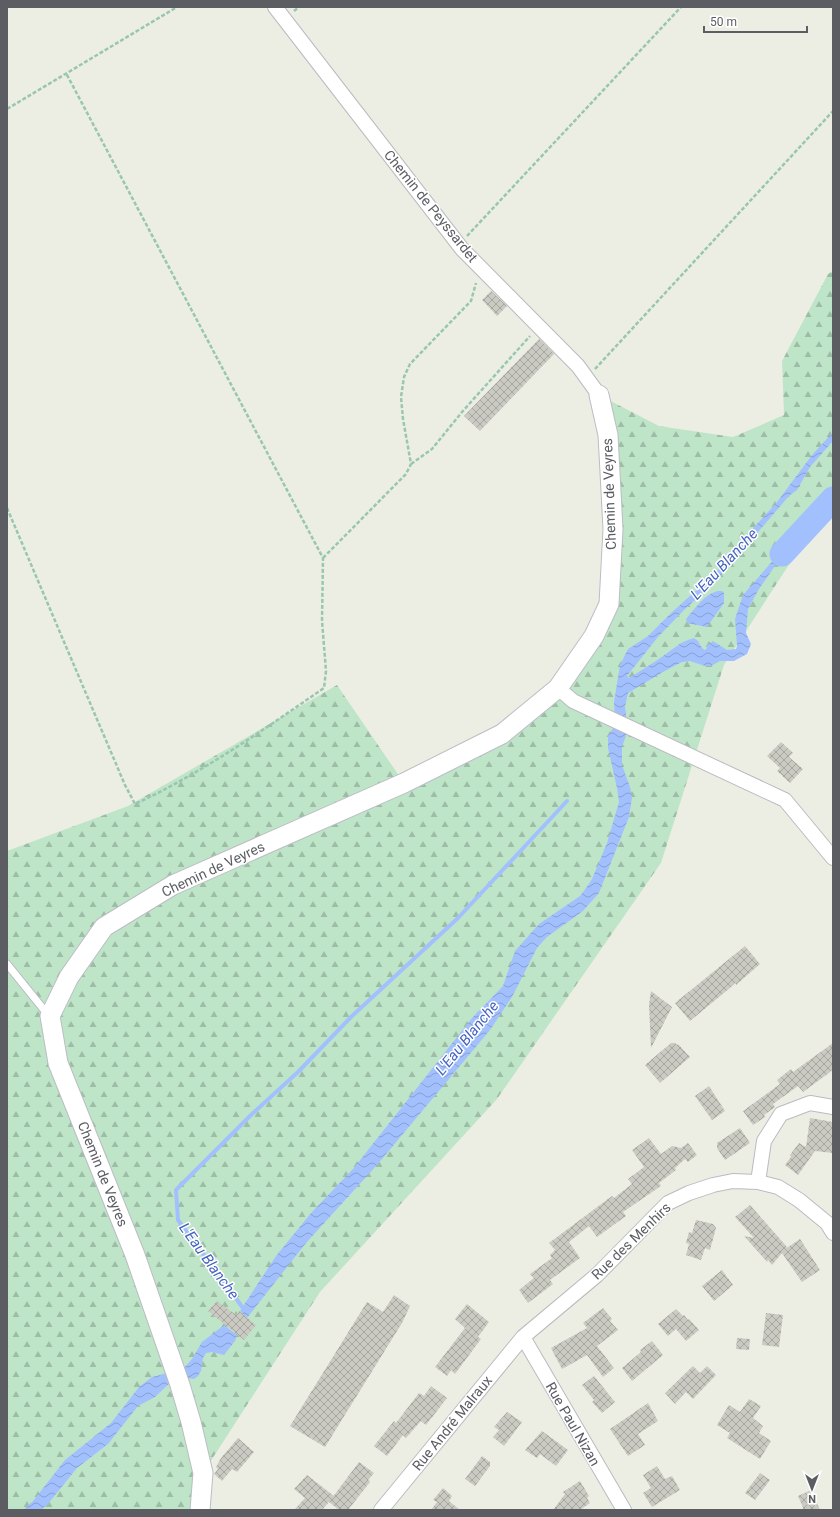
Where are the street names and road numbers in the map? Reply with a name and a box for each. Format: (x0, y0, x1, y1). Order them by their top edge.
street label: Chemin de Peyssardet (381, 147, 481, 265)
street label: Chemin de Veyres (599, 438, 619, 550)
street label: Chemin de Veyres (159, 838, 267, 900)
street label: Chemin de Veyres (75, 1119, 131, 1229)
street label: Rue des Menhirs (588, 1199, 674, 1283)
street label: Rue André Malraux (409, 1372, 495, 1474)
street label: Rue Paul Nizan (543, 1379, 603, 1469)

